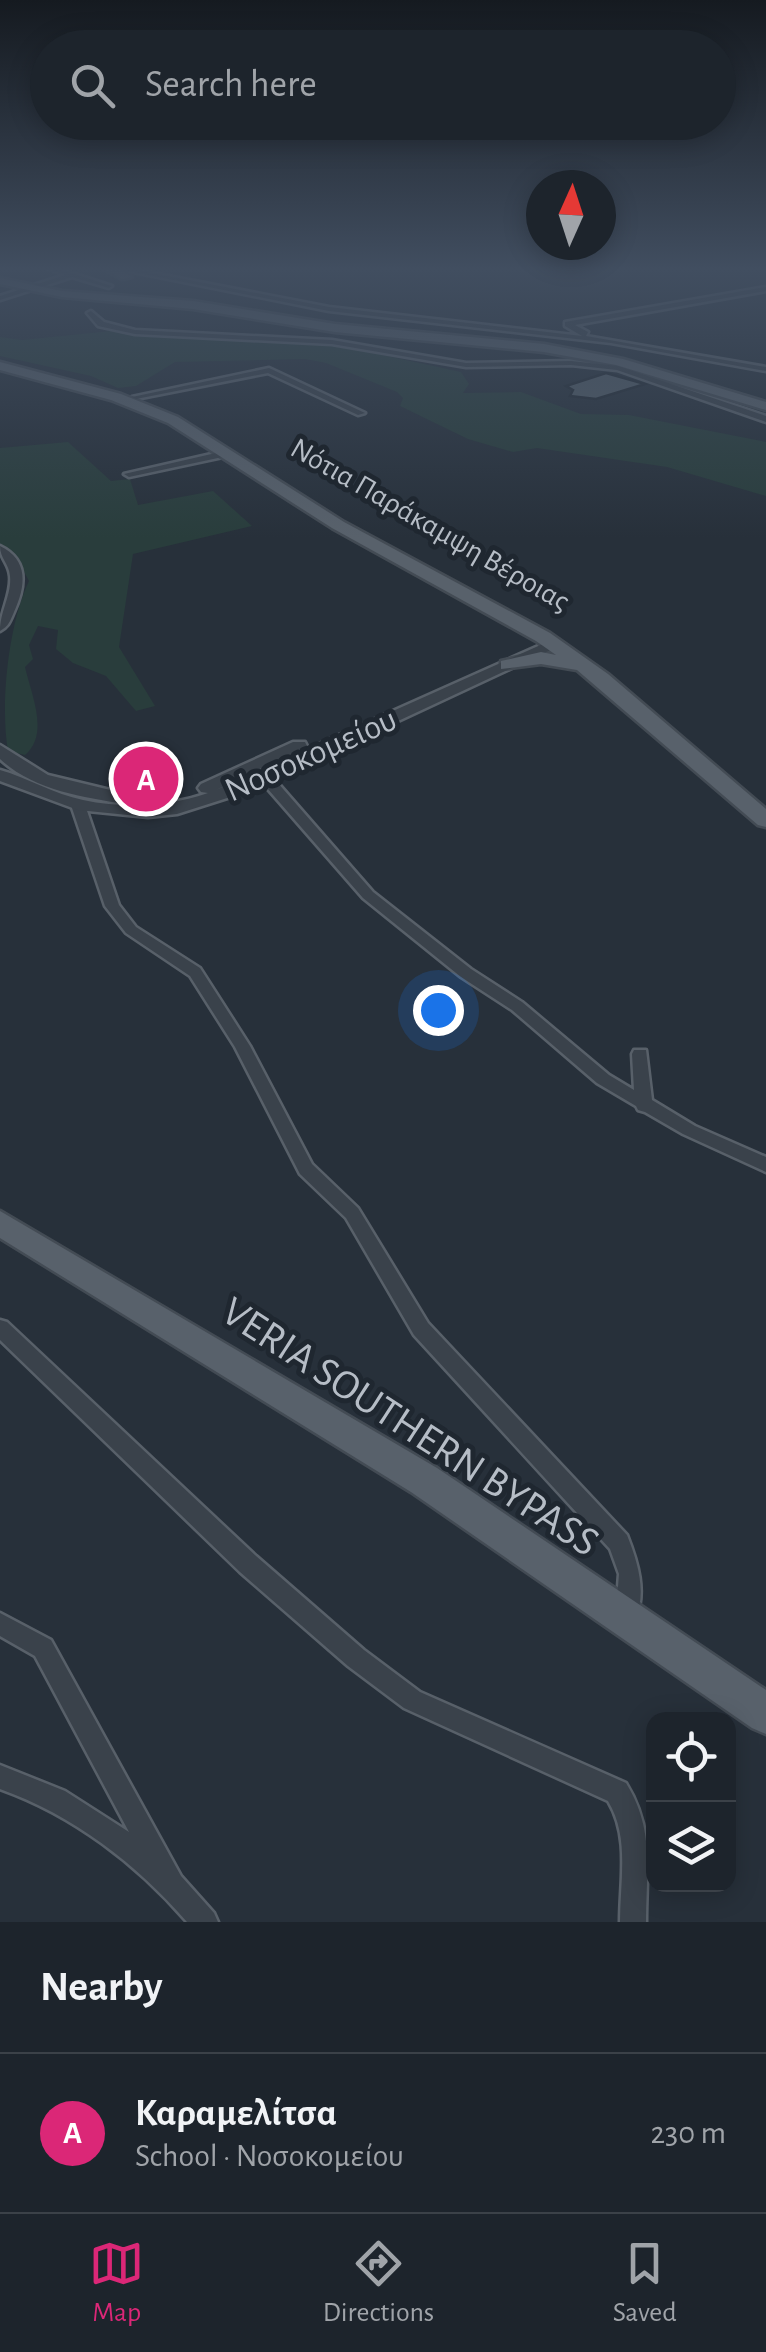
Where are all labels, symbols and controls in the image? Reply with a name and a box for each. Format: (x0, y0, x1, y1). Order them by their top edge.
search box (30, 30, 736, 140)
icon: search (65, 58, 120, 113)
text: Search here (145, 66, 317, 104)
north arrow (526, 170, 616, 260)
street label: Νότια Παράκαμψη Βέροιας (286, 433, 574, 617)
street label: Νοσοκομείου (220, 702, 402, 808)
pin: A (114, 742, 178, 816)
your location (413, 985, 464, 1036)
street label: VERIA SOUTHERN BYPASS (214, 1290, 606, 1564)
map controls (646, 1712, 736, 1892)
button: locate (646, 1712, 736, 1802)
button: layers (646, 1802, 736, 1892)
text: Nearby (40, 1966, 163, 2008)
text: Καραμελίτσα (135, 2095, 337, 2133)
text: A (63, 2117, 82, 2149)
text: 230 m (650, 2117, 726, 2149)
text: School · Νοσοκομείου (135, 2140, 404, 2172)
tab: Map (89, 2236, 144, 2330)
tab: Directions (323, 2236, 434, 2330)
tab: Saved (613, 2236, 677, 2330)

